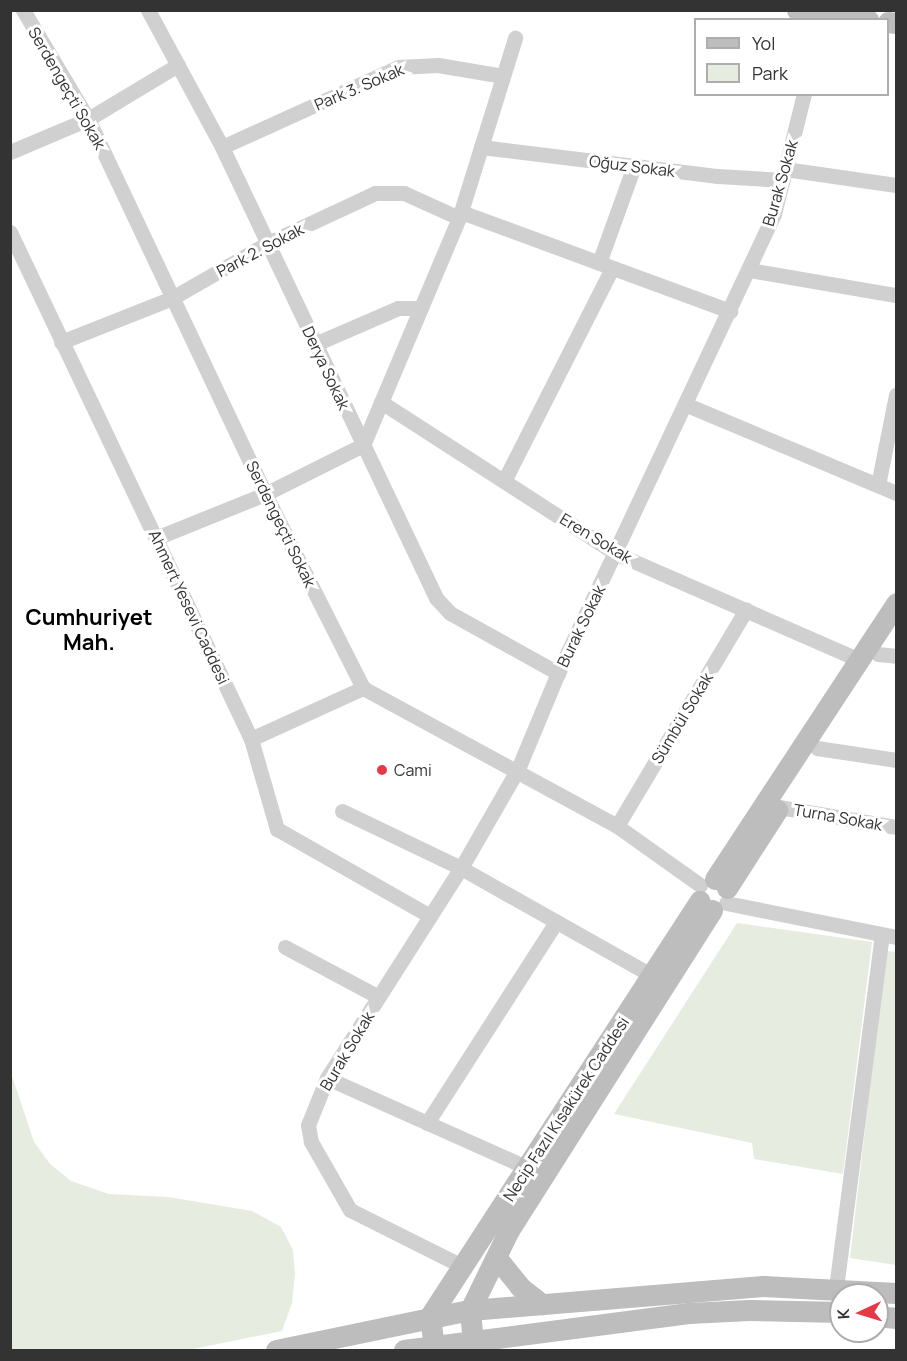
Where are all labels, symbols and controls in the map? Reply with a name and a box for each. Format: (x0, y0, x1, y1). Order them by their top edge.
legend (694, 18, 889, 96)
street label: Serdengeçti Sokak (24, 23, 110, 153)
text: Yol (752, 31, 775, 55)
street label: Park 3. Sokak (311, 60, 407, 114)
text: Park (752, 61, 788, 85)
street label: Burak Sokak (759, 138, 801, 228)
street label: Oğuz Sokak (588, 151, 676, 181)
street label: Park 2. Sokak (213, 219, 307, 281)
street label: Derya Sokak (298, 323, 354, 413)
street label: Serdengeçti Sokak (242, 458, 320, 590)
street label: Eren Sokak (556, 509, 636, 567)
street label: Ahmert Yesevi Caddesi (145, 527, 233, 687)
street label: Burak Sokak (553, 582, 609, 670)
district label: Cumhuriyet Mah. (26, 604, 152, 656)
street label: Sümbül Sokak (647, 669, 717, 767)
place label: Cami (394, 760, 432, 780)
marker: Cami (375, 763, 389, 777)
street label: Turna Sokak (792, 800, 884, 834)
street label: Burak Sokak (316, 1008, 378, 1094)
street label: Necip Fazıl Kısakürek Caddesi (499, 1013, 633, 1205)
north arrow (829, 1283, 889, 1343)
text: K (832, 1308, 854, 1320)

